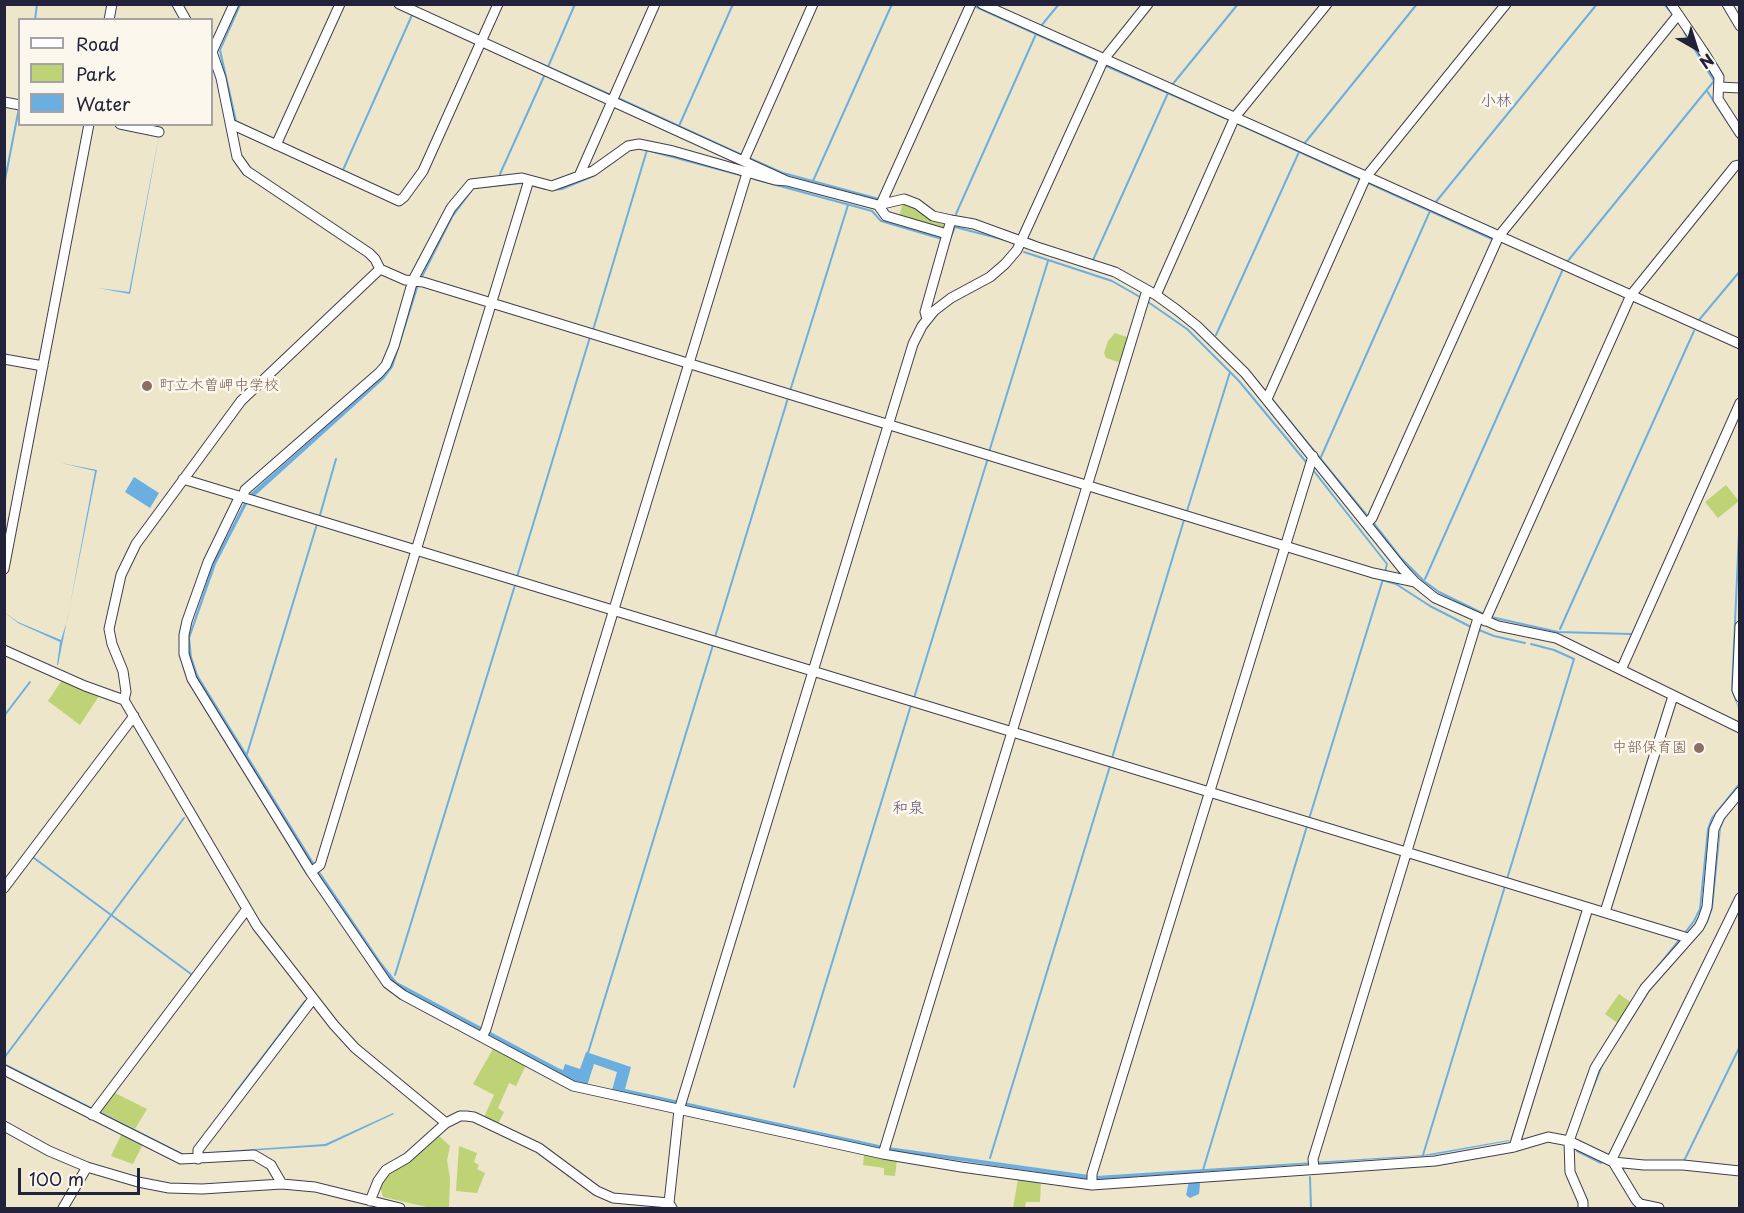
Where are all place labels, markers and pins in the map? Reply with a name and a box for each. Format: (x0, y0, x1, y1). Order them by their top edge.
place label: 町立木曽岬中学校 (159, 377, 279, 395)
marker: 町立木曽岬中学校 (140, 379, 154, 393)
place label: 中部保育園 (1612, 739, 1687, 757)
marker: 中部保育園 (1692, 741, 1706, 755)

